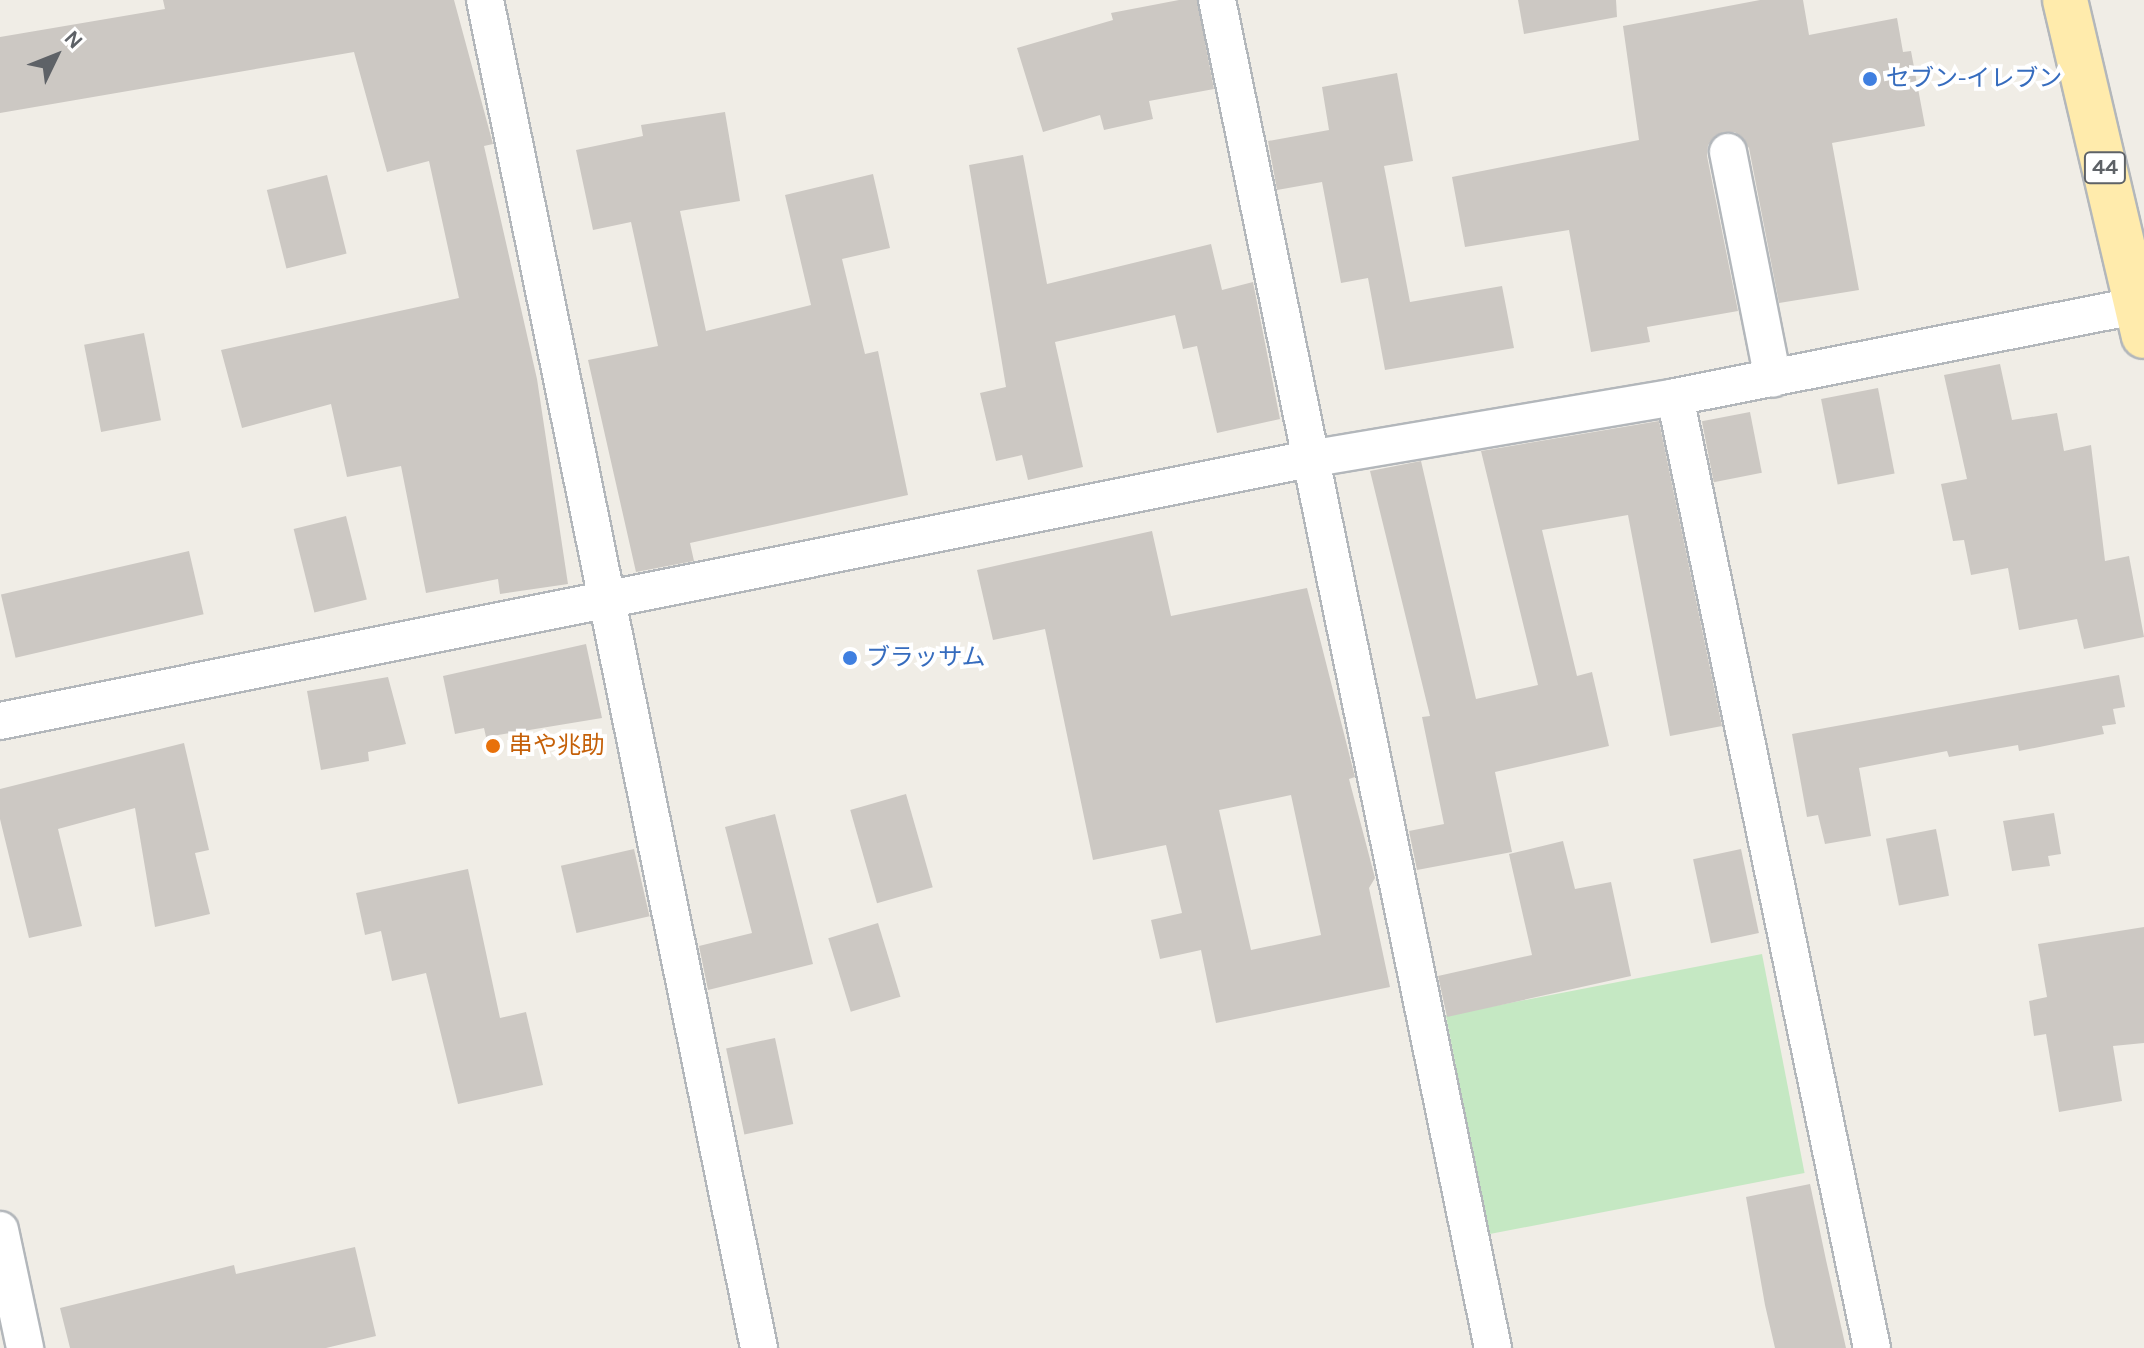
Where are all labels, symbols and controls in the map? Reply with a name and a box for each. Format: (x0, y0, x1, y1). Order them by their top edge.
north arrow (16, 16, 96, 96)
text: N (59, 25, 88, 54)
place label: セブン-イレブン (1886, 65, 2062, 93)
marker: セブン-イレブン (1861, 70, 1879, 88)
road number: 44 (2083, 150, 2127, 186)
place label: ブラッサム (866, 644, 986, 672)
marker: ブラッサム (841, 649, 859, 667)
place label: 串や兆助 (509, 732, 605, 760)
marker: 串や兆助 (484, 737, 502, 755)

